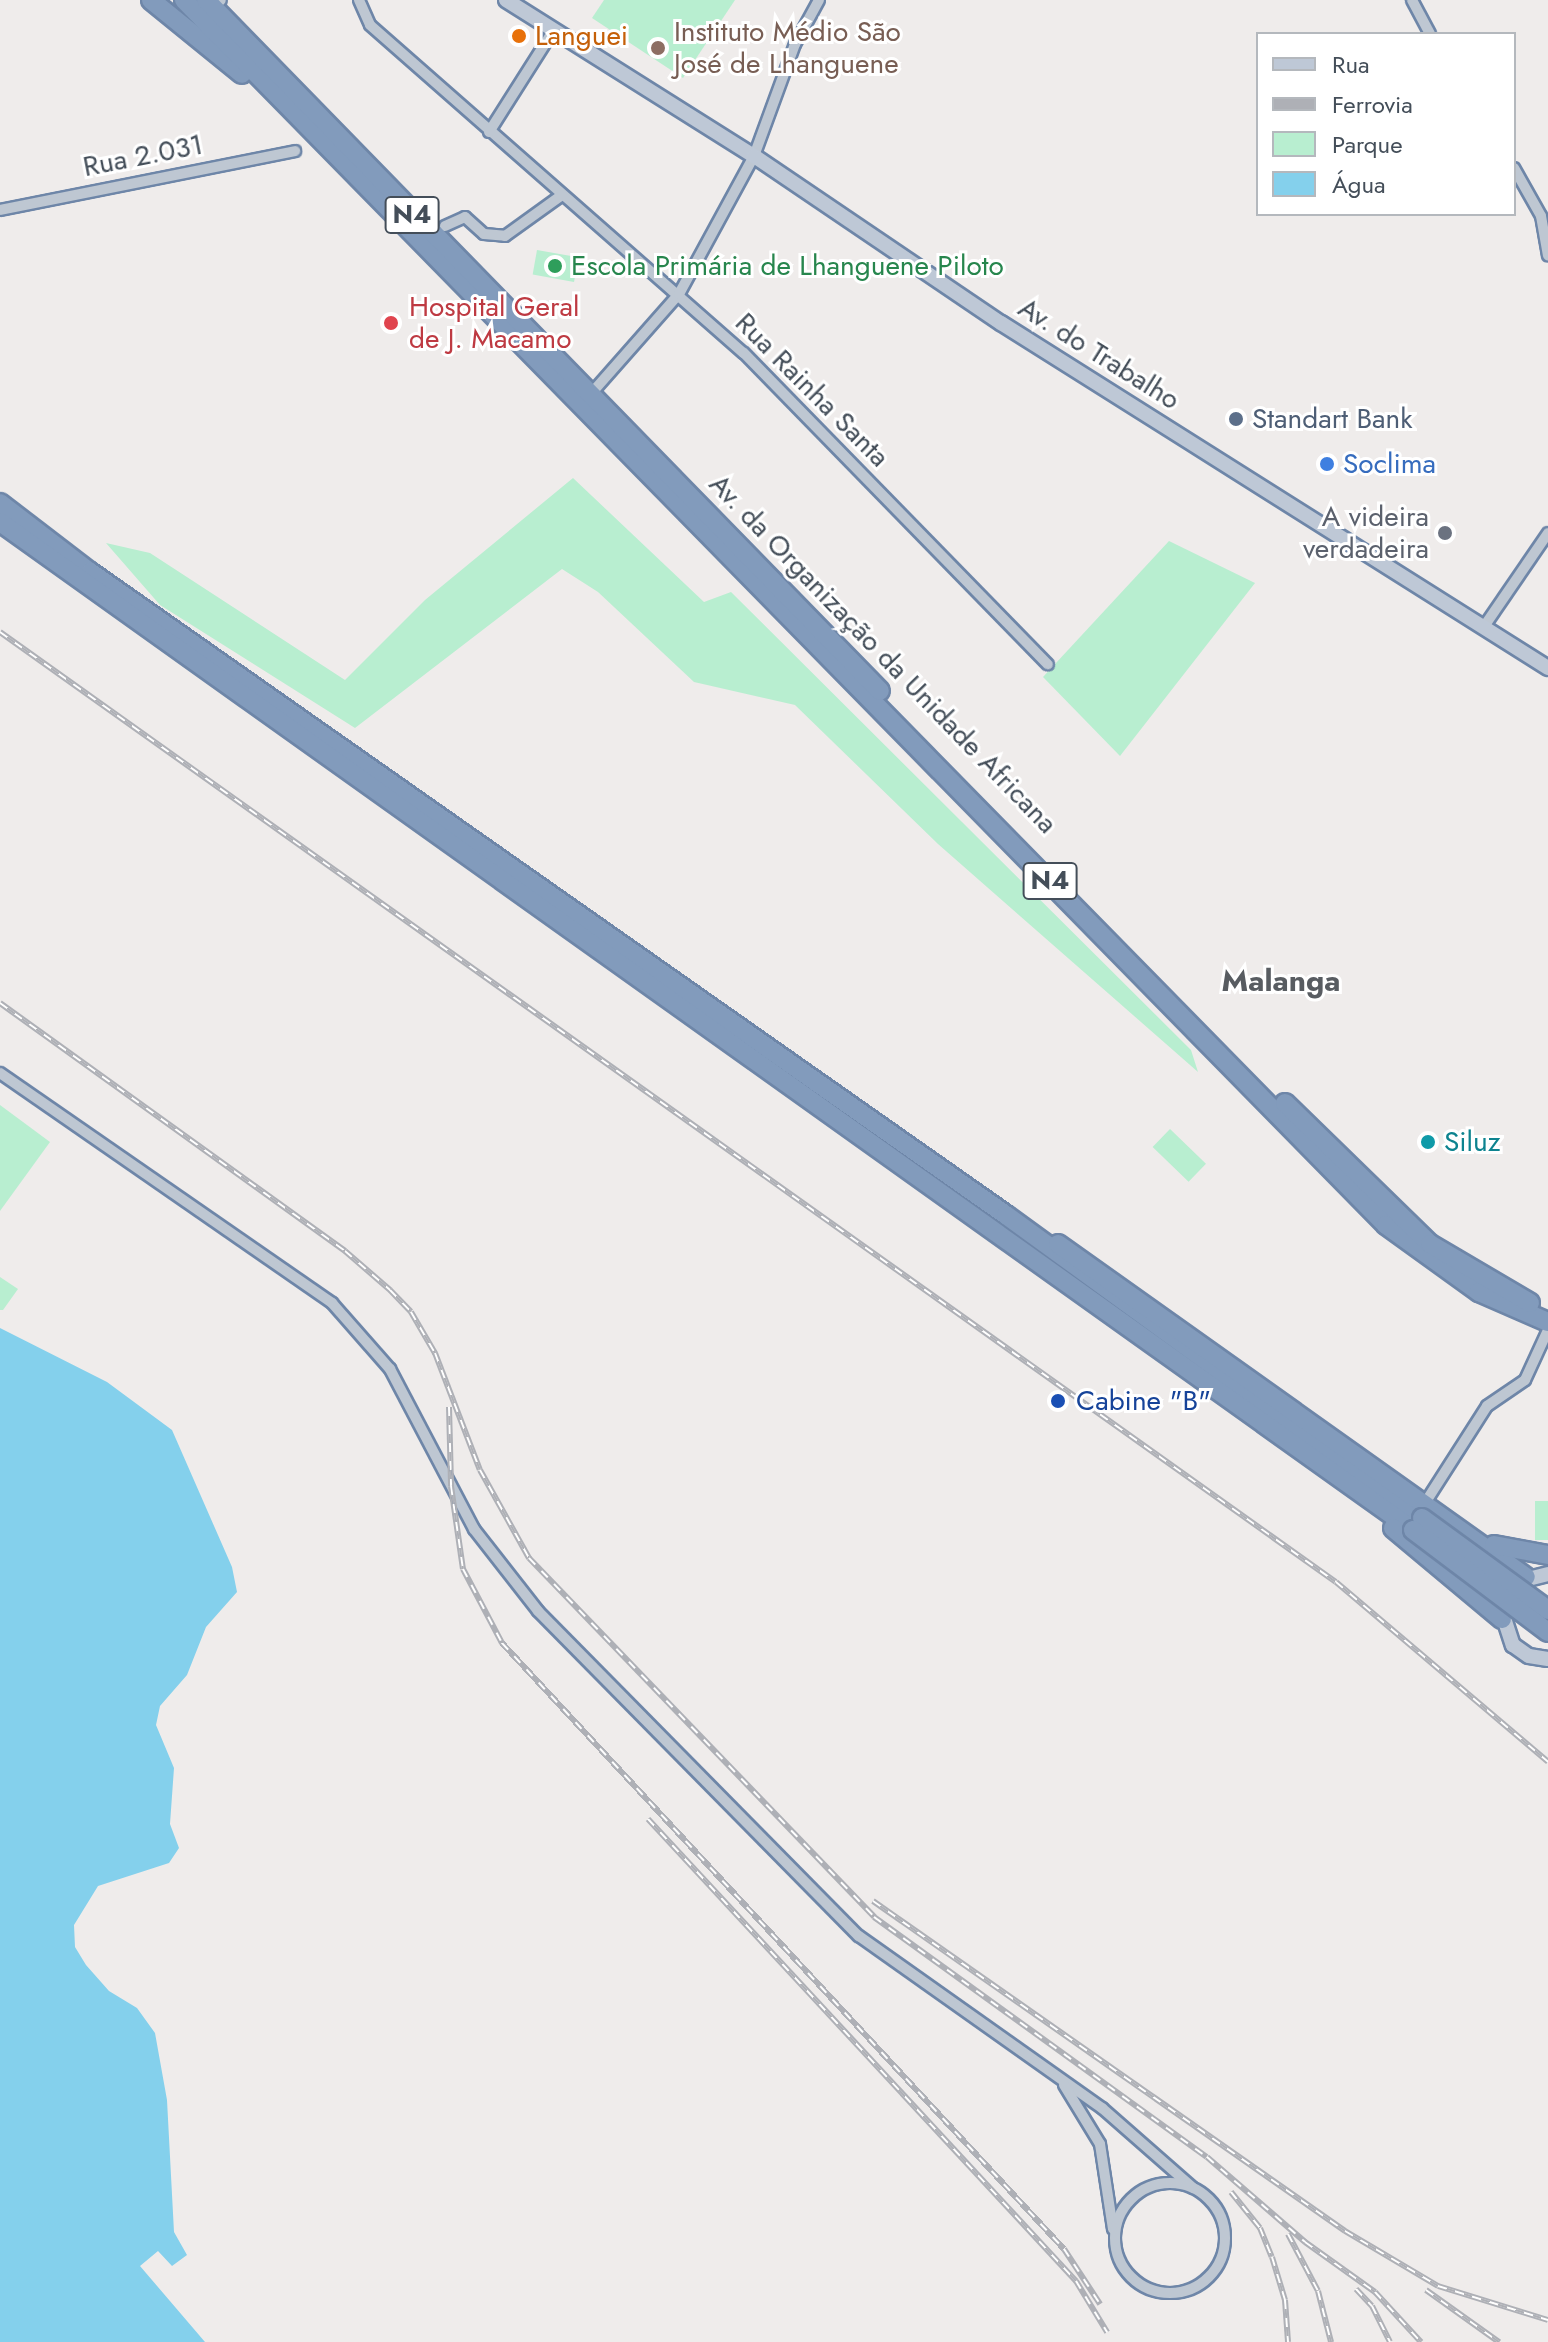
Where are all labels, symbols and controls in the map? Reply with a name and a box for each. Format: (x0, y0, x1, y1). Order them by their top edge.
place label: Instituto Médio São José de Lhanguene (674, 15, 901, 81)
place label: Languei (535, 19, 628, 53)
marker: Languei (510, 27, 528, 45)
legend (1256, 32, 1516, 216)
marker: Instituto Médio São José de Lhanguene (649, 39, 667, 57)
text: Rua (1332, 47, 1370, 82)
text: Ferrovia (1332, 87, 1413, 122)
text: Parque (1332, 127, 1403, 162)
street label: Rua 2.031 (80, 128, 206, 184)
text: Água (1332, 167, 1386, 202)
road number: N4 (384, 193, 440, 237)
place label: Escola Primária de Lhanguene Piloto (571, 249, 1004, 283)
marker: Escola Primária de Lhanguene Piloto (546, 257, 564, 275)
place label: Hospital Geral de J. Macamo (409, 290, 579, 356)
street label: Av. do Trabalho (1012, 291, 1186, 417)
street label: Rua Rainha Santa (728, 306, 896, 474)
marker: Hospital Geral de J. Macamo (380, 312, 402, 334)
place label: Standart Bank (1252, 402, 1412, 436)
marker: Standart Bank (1227, 410, 1245, 428)
place label: Soclima (1343, 447, 1436, 481)
marker: Soclima (1318, 455, 1336, 473)
street label: Av. da Organização da Unidade Africana (702, 468, 1064, 840)
place label: A videira verdadeira (1303, 500, 1429, 566)
marker: A videira verdadeira (1436, 524, 1454, 542)
road number: N4 (1022, 859, 1078, 903)
district label: Malanga (1222, 963, 1340, 999)
place label: Siluz (1444, 1125, 1501, 1159)
marker: Siluz (1419, 1133, 1437, 1151)
place label: Cabine "B" (1076, 1384, 1211, 1418)
marker: Cabine "B" (1047, 1390, 1069, 1412)

